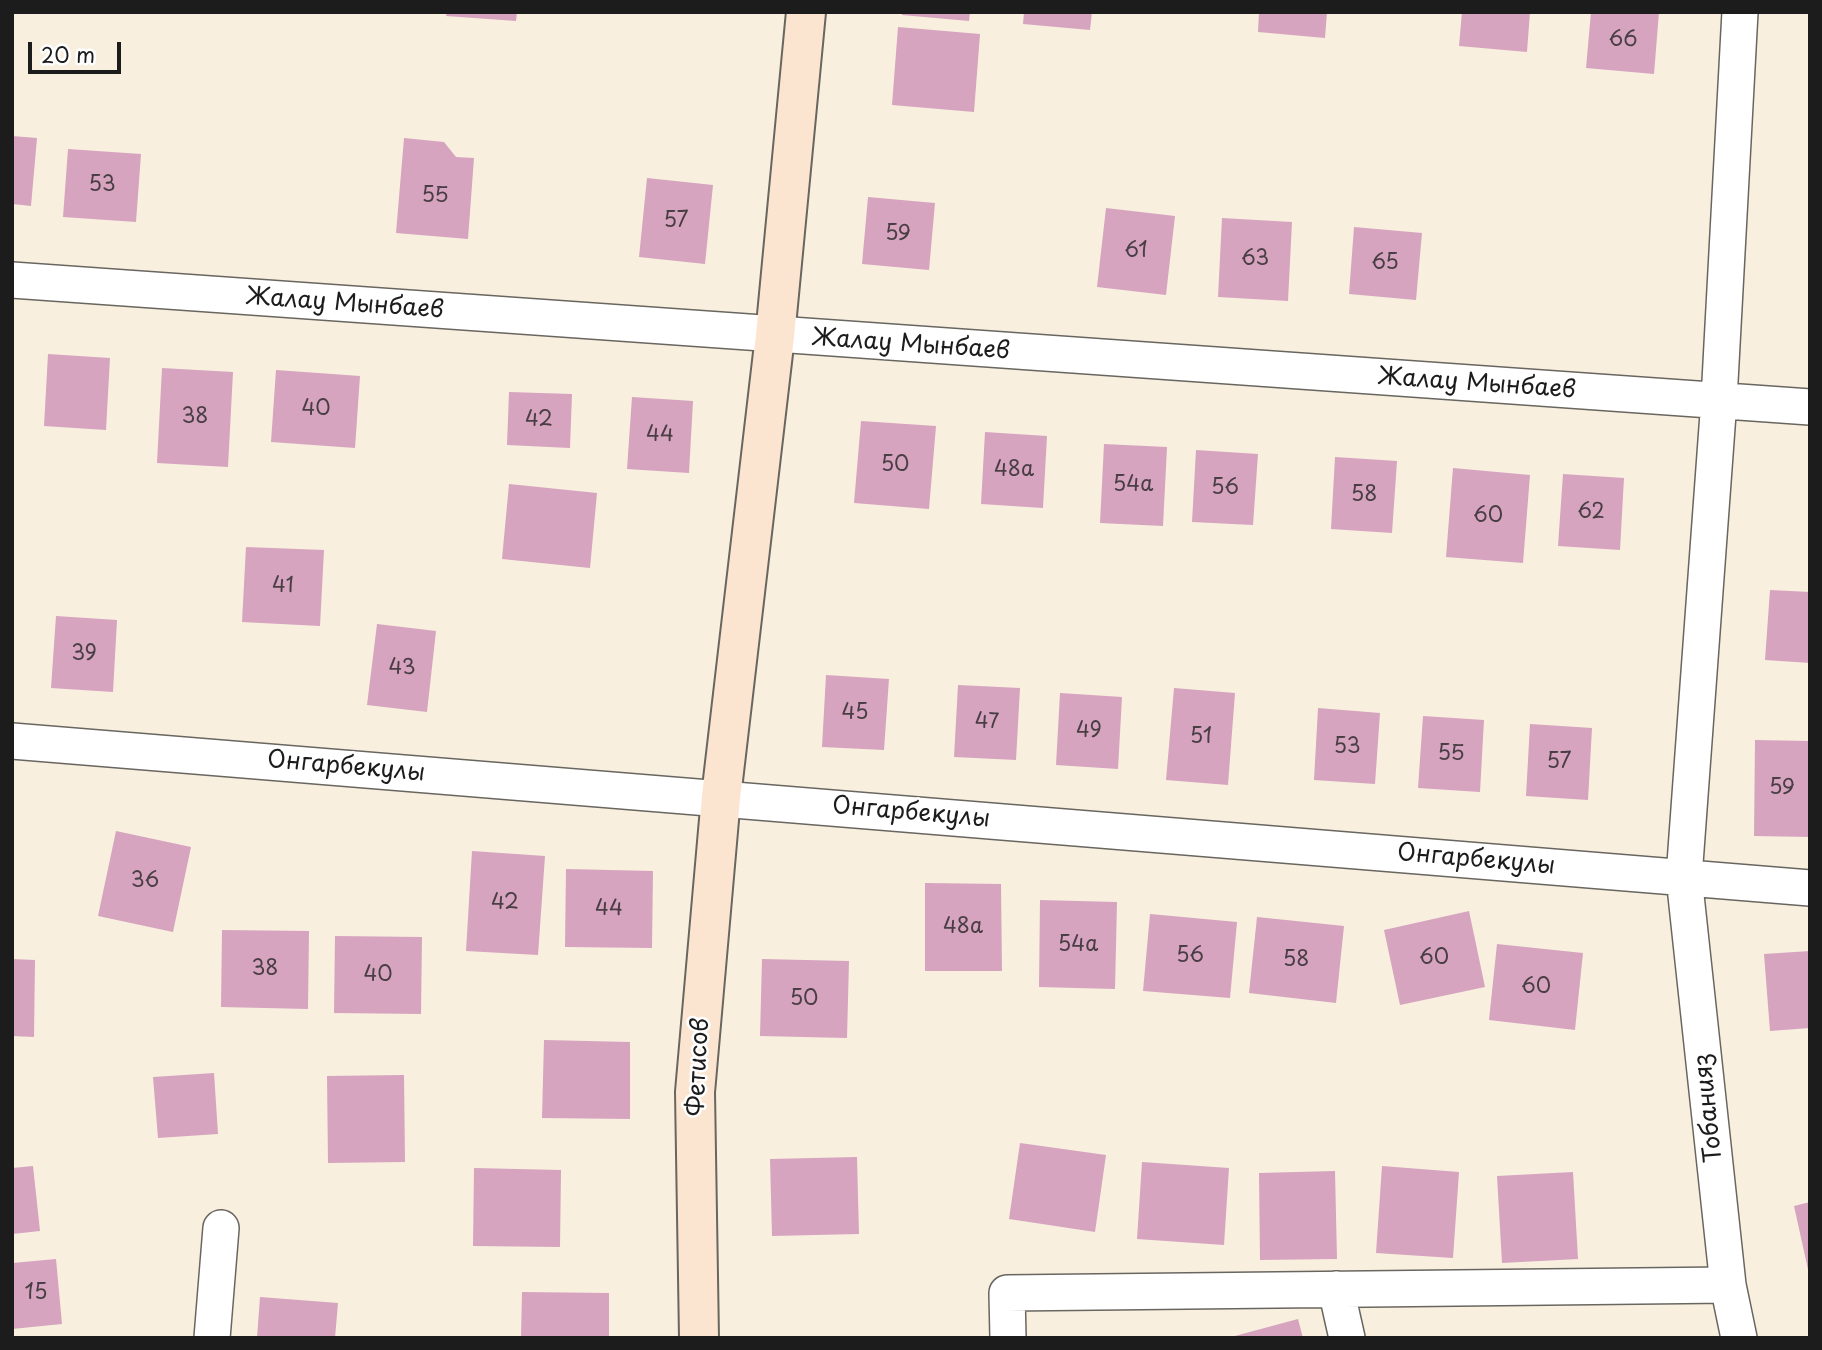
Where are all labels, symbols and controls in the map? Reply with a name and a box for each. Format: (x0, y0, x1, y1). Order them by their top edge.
house number: 66 (1608, 27, 1638, 53)
scale bar (32, 28, 124, 72)
text: 20 m (41, 38, 95, 70)
house number: 53 (88, 172, 116, 198)
house number: 55 (421, 183, 449, 209)
house number: 57 (663, 208, 689, 234)
house number: 59 (885, 221, 911, 247)
house number: 61 (1124, 238, 1148, 264)
house number: 63 (1241, 246, 1269, 272)
house number: 65 (1371, 250, 1399, 276)
street label: Жалау Мынбаев (245, 283, 445, 325)
street label: Жалау Мынбаев (811, 324, 1011, 366)
street label: Жалау Мынбаев (1377, 363, 1577, 405)
house number: 40 (301, 396, 331, 422)
house number: 38 (182, 404, 208, 430)
house number: 42 (525, 407, 553, 433)
house number: 44 (646, 422, 674, 448)
house number: 50 (881, 452, 909, 478)
house number: 48а (994, 457, 1034, 483)
house number: 54а (1113, 472, 1153, 498)
house number: 56 (1211, 475, 1239, 501)
house number: 58 (1351, 482, 1377, 508)
house number: 62 (1577, 499, 1605, 525)
house number: 60 (1473, 503, 1503, 529)
house number: 41 (272, 573, 294, 599)
house number: 39 (71, 641, 97, 667)
house number: 43 (388, 655, 416, 681)
house number: 45 (842, 700, 868, 726)
house number: 47 (975, 709, 999, 735)
house number: 49 (1076, 718, 1102, 744)
house number: 51 (1190, 724, 1212, 750)
house number: 53 (1333, 734, 1361, 760)
house number: 55 (1437, 741, 1465, 767)
street label: Онгарбекулы (266, 746, 426, 788)
house number: 57 (1546, 749, 1572, 775)
house number: 59 (1769, 775, 1795, 801)
street label: Онгарбекулы (831, 792, 991, 834)
street label: Онгарбекулы (1396, 839, 1556, 881)
house number: 36 (131, 868, 159, 894)
house number: 42 (491, 890, 519, 916)
house number: 44 (595, 896, 623, 922)
house number: 48а (943, 914, 983, 940)
house number: 54а (1058, 932, 1098, 958)
house number: 56 (1176, 943, 1204, 969)
house number: 60 (1419, 945, 1449, 971)
house number: 58 (1283, 947, 1309, 973)
house number: 38 (252, 956, 278, 982)
house number: 40 (363, 962, 393, 988)
house number: 60 (1521, 974, 1551, 1000)
house number: 50 (790, 986, 818, 1012)
street label: Фетисов (682, 1017, 716, 1117)
street label: Тобанияз (1689, 1052, 1729, 1164)
house number: 15 (25, 1280, 47, 1306)

